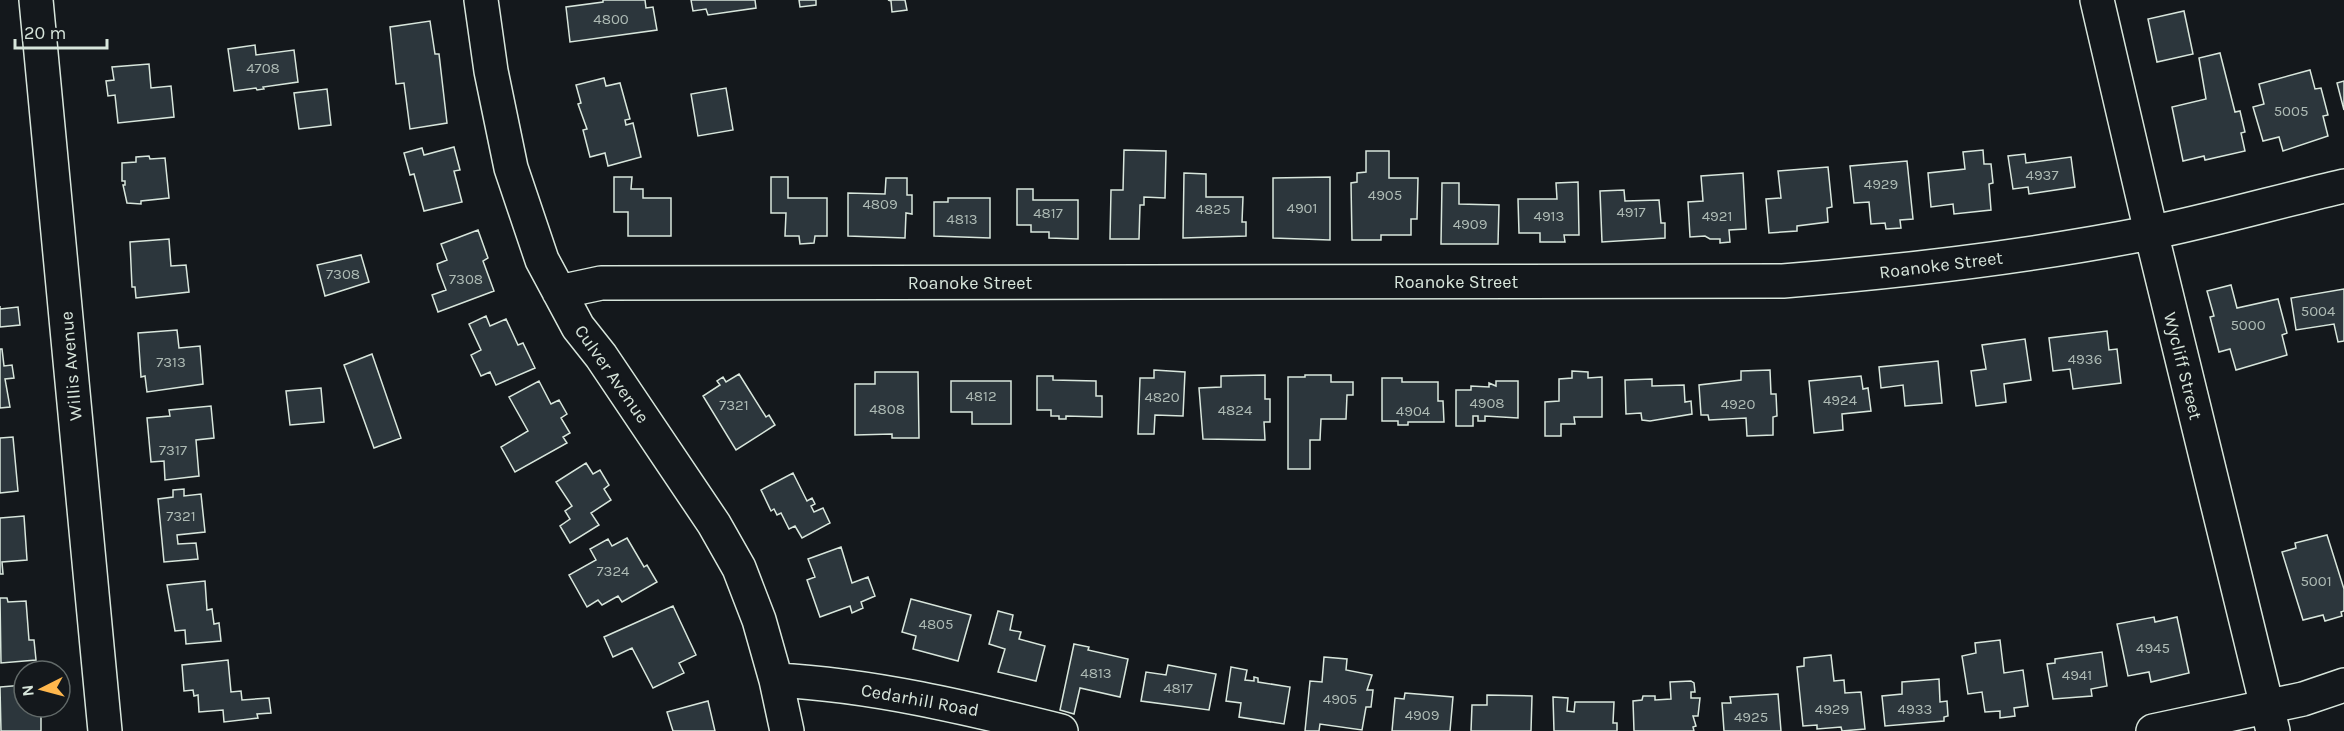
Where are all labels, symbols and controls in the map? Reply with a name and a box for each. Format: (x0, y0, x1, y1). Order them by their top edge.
house number: 4800 (593, 10, 629, 28)
scale bar (15, 12, 106, 50)
text: 20 m (24, 22, 66, 44)
house number: 4708 (246, 59, 280, 77)
house number: 5005 (2274, 102, 2308, 120)
house number: 4937 (2026, 166, 2058, 184)
house number: 4929 (1864, 175, 1898, 193)
house number: 4905 (1368, 186, 1402, 204)
house number: 4809 (862, 195, 898, 213)
house number: 4901 (1287, 199, 1317, 217)
house number: 4825 (1196, 200, 1230, 218)
house number: 4917 (1616, 203, 1646, 221)
house number: 4817 (1033, 204, 1063, 222)
house number: 4913 (1534, 207, 1564, 225)
house number: 4921 (1702, 207, 1732, 225)
house number: 4813 (946, 210, 978, 228)
house number: 4909 (1453, 215, 1487, 233)
street label: Roanoke Street (1878, 246, 2004, 284)
house number: 7308 (326, 265, 360, 283)
house number: 7308 (449, 270, 483, 288)
street label: Roanoke Street (1394, 271, 1519, 293)
street label: Roanoke Street (908, 272, 1033, 294)
house number: 5004 (2301, 302, 2336, 320)
street label: Willis Avenue (55, 310, 87, 422)
street label: Wycliff Street (2159, 310, 2207, 422)
house number: 5000 (2230, 316, 2266, 334)
street label: Culver Avenue (570, 320, 654, 428)
house number: 4936 (2068, 350, 2102, 368)
house number: 7313 (156, 353, 186, 371)
house number: 4812 (965, 387, 997, 405)
house number: 4820 (1144, 388, 1180, 406)
house number: 4924 (1823, 391, 1858, 409)
house number: 4908 (1469, 394, 1505, 412)
house number: 4920 (1721, 395, 1755, 413)
house number: 7321 (719, 396, 749, 414)
house number: 4808 (869, 400, 905, 418)
house number: 4824 (1218, 401, 1253, 419)
house number: 4904 (1396, 402, 1431, 420)
house number: 7317 (159, 441, 187, 459)
house number: 7321 (166, 507, 196, 525)
house number: 7324 (597, 562, 630, 580)
house number: 5001 (2300, 572, 2332, 590)
house number: 4805 (919, 615, 953, 633)
house number: 4945 (2136, 639, 2170, 657)
north arrow (12, 659, 72, 719)
house number: 4813 (1080, 664, 1112, 682)
house number: 4941 (2062, 666, 2092, 684)
street label: Cedarhill Road (859, 679, 981, 721)
house number: 4817 (1163, 679, 1193, 697)
text: N (18, 684, 38, 697)
house number: 4905 (1323, 690, 1357, 708)
house number: 4929 (1815, 700, 1849, 718)
house number: 4933 (1898, 700, 1932, 718)
house number: 4909 (1405, 706, 1439, 724)
house number: 4925 (1734, 708, 1768, 726)

